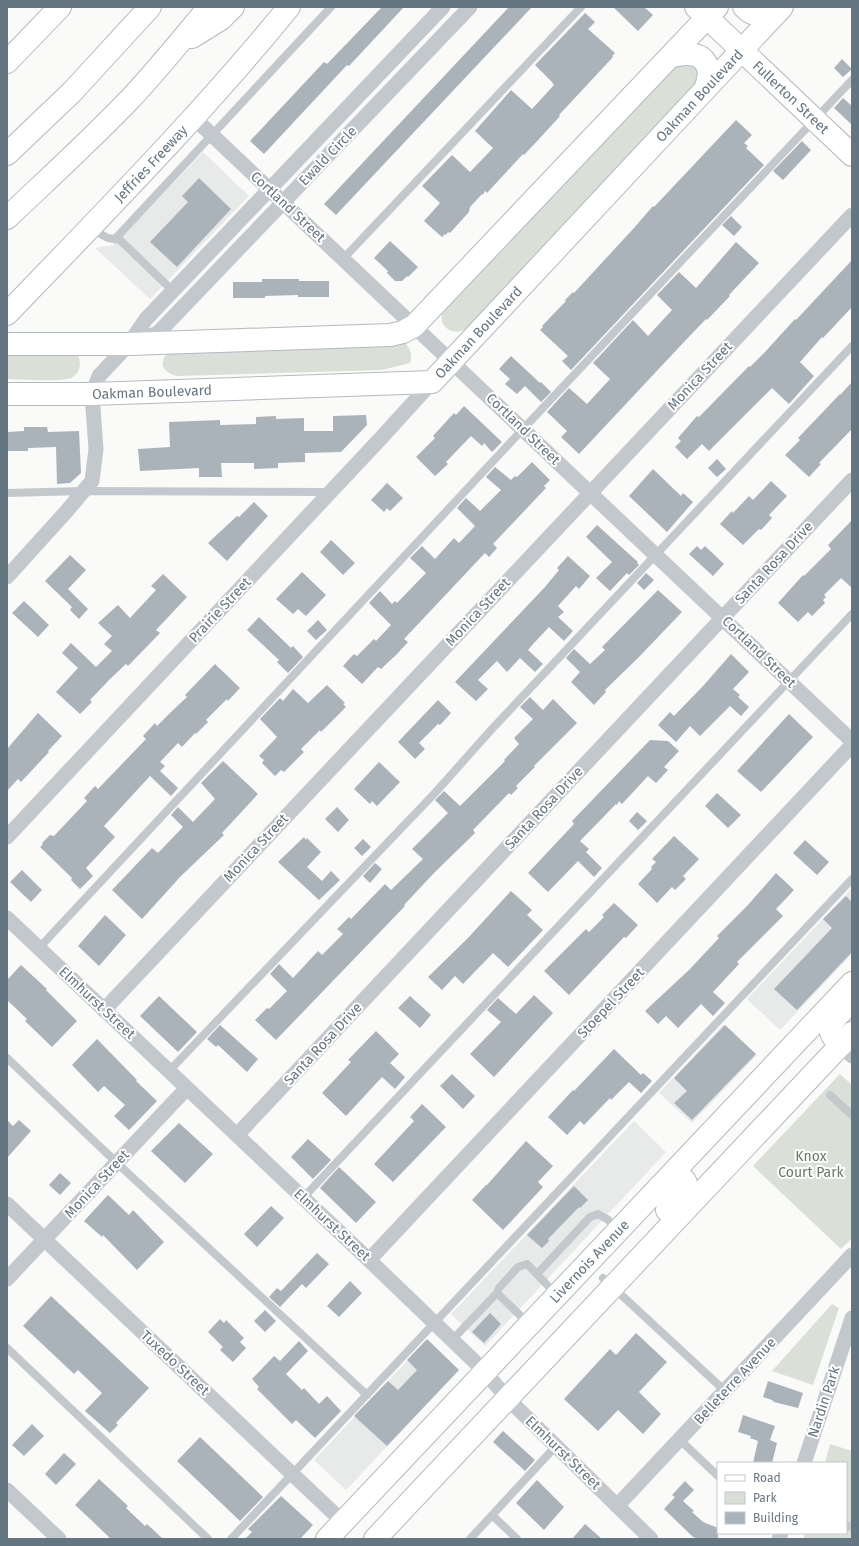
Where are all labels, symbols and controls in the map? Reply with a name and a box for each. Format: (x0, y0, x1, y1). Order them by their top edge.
street label: Oakman Boulevard (652, 46, 746, 145)
street label: Fullerton Street (749, 57, 833, 138)
street label: Jeffries Freeway (111, 121, 191, 206)
street label: Ewald Circle (296, 123, 360, 189)
street label: Cortland Street (247, 168, 330, 247)
street label: Oakman Boulevard (431, 283, 525, 382)
street label: Monica Street (664, 338, 737, 414)
street label: Oakman Boulevard (92, 381, 212, 402)
street label: Cortland Street (483, 390, 564, 469)
street label: Santa Rosa Drive (731, 518, 817, 608)
street label: Prairie Street (185, 573, 255, 646)
street label: Monica Street (442, 574, 515, 650)
street label: Cortland Street (719, 613, 800, 692)
street label: Santa Rosa Drive (501, 763, 587, 853)
street label: Monica Street (220, 810, 293, 886)
street label: Elmhurst Street (55, 963, 139, 1043)
street label: Stoepel Street (574, 964, 649, 1042)
street label: Santa Rosa Drive (280, 999, 366, 1089)
street label: Monica Street (61, 1146, 134, 1222)
park label: Knox Court Park (778, 1148, 845, 1181)
street label: Elmhurst Street (290, 1185, 374, 1265)
street label: Livernois Avenue (546, 1216, 633, 1306)
street label: Tuxedo Street (137, 1327, 213, 1400)
street label: Belleterre Avenue (690, 1334, 780, 1428)
street label: Nardin Park (804, 1363, 844, 1440)
street label: Elmhurst Street (522, 1413, 605, 1494)
legend (717, 1462, 847, 1534)
text: Road (753, 1471, 781, 1485)
text: Park (753, 1491, 777, 1505)
text: Building (753, 1511, 799, 1525)

